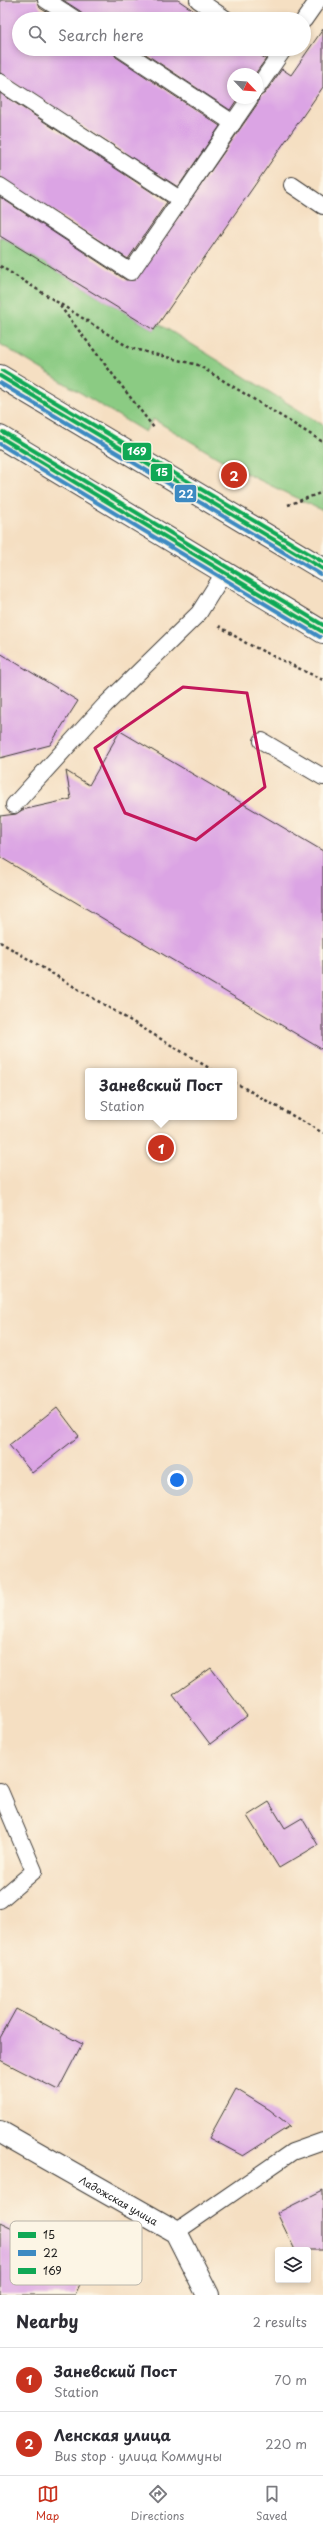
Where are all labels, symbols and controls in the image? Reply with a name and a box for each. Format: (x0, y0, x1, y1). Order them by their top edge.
search box (12, 12, 311, 56)
icon: search (26, 23, 48, 45)
text: Search here (58, 23, 144, 46)
north arrow (227, 68, 263, 104)
line badge: 169 (122, 442, 152, 461)
text: 169 (127, 442, 147, 459)
pin: 2 (221, 460, 247, 490)
line badge: 15 (150, 463, 173, 482)
text: 15 (156, 463, 168, 480)
line badge: 22 (174, 484, 197, 503)
text: 22 (179, 485, 193, 502)
popup (85, 1068, 237, 1120)
text: Заневский Пост (100, 1073, 222, 1096)
text: Station (100, 1096, 145, 1115)
pin: 1 (148, 1133, 174, 1163)
your location (167, 1470, 187, 1490)
street label: Ладожская улица (77, 2171, 162, 2228)
legend (10, 2221, 142, 2285)
text: 15 (43, 2226, 55, 2243)
text: 22 (43, 2244, 58, 2261)
map controls (275, 2247, 311, 2283)
button: layers (275, 2247, 311, 2283)
text: 169 (43, 2262, 62, 2279)
text: Nearby (16, 2308, 78, 2334)
text: 2 results (253, 2312, 307, 2331)
text: Заневский Пост (54, 2359, 177, 2382)
text: 1 (26, 2370, 32, 2389)
text: 70 m (274, 2370, 307, 2389)
text: Station (54, 2382, 99, 2401)
text: Ленская улица (54, 2423, 171, 2446)
text: 2 (24, 2434, 34, 2453)
text: 220 m (265, 2434, 307, 2453)
text: Bus stop · улица Коммуны (54, 2446, 222, 2465)
tab: Map (36, 2483, 59, 2524)
tab: Directions (131, 2483, 184, 2524)
tab: Saved (256, 2483, 287, 2524)

